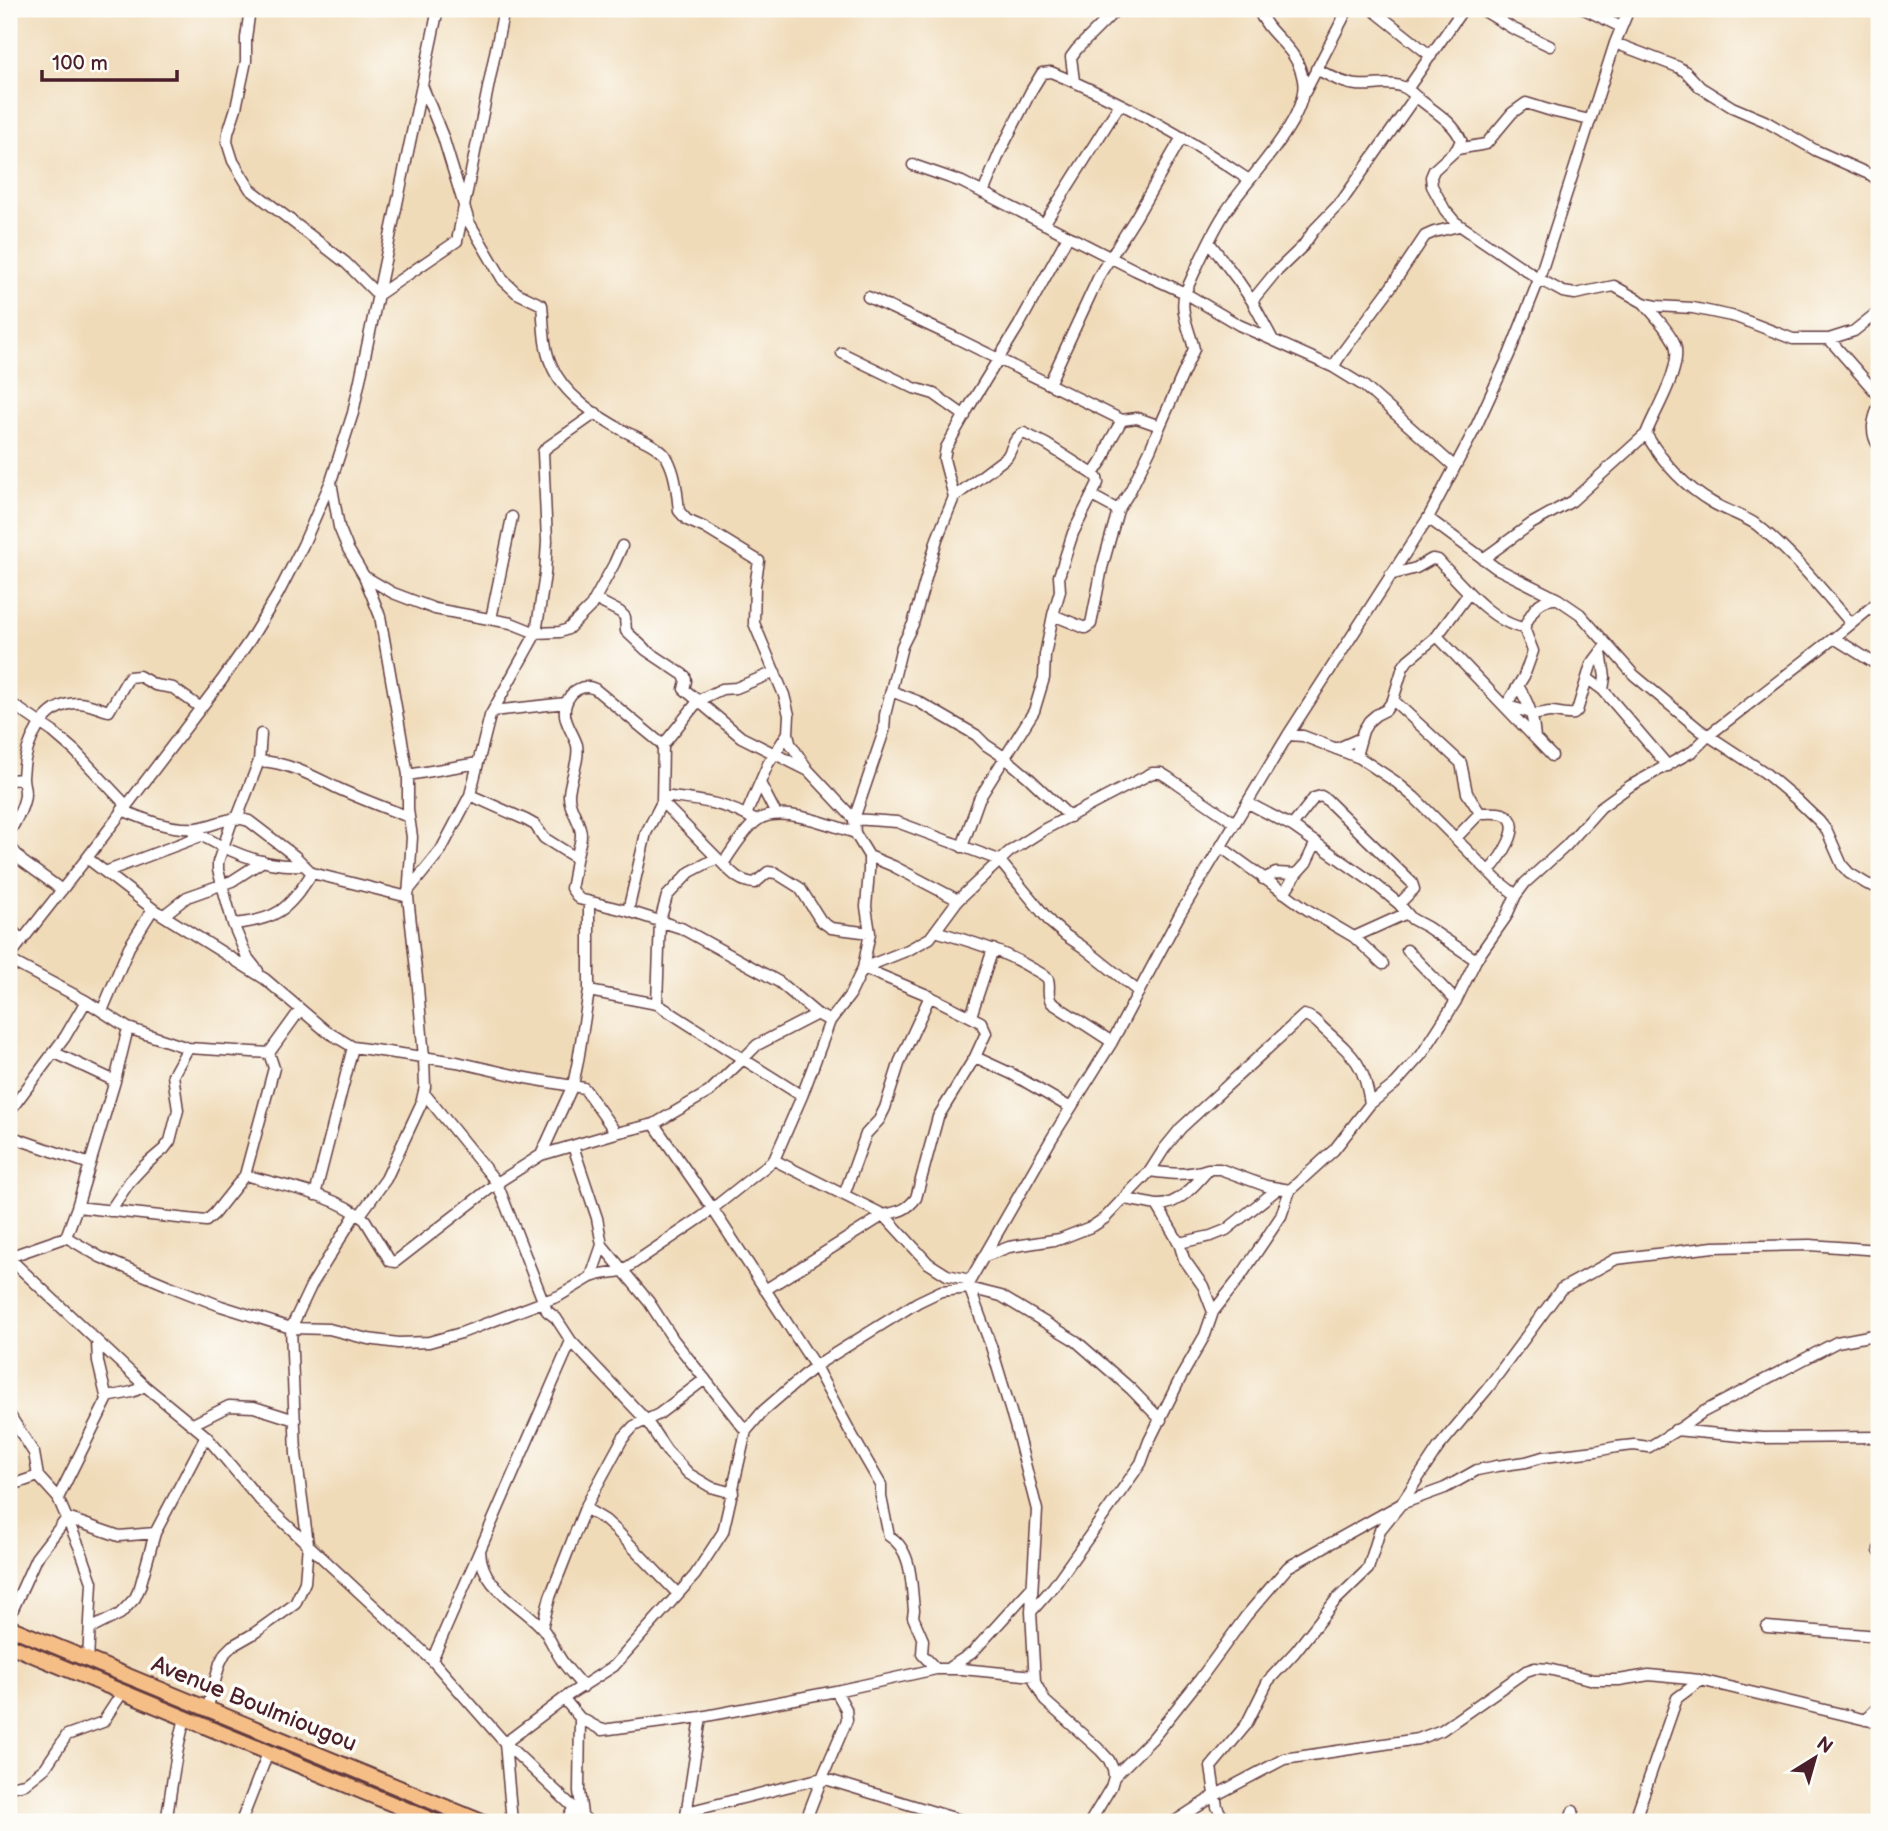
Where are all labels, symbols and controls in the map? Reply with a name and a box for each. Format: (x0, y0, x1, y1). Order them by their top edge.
scale bar (42, 38, 177, 82)
text: 100 m (52, 51, 108, 76)
street label: Avenue Boulmiougou (147, 1650, 361, 1758)
north arrow (1780, 1722, 1850, 1792)
text: N (1812, 1732, 1837, 1759)

